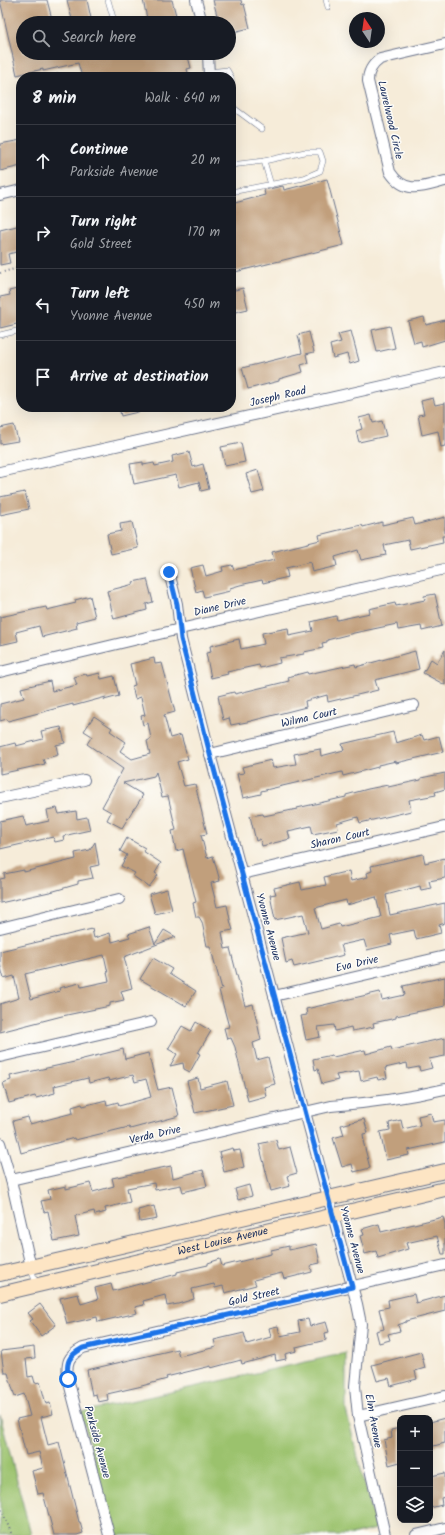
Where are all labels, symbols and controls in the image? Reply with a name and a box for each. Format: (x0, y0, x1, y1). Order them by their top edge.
north arrow (349, 12, 385, 48)
search box (16, 16, 236, 60)
text: Search here (62, 26, 136, 50)
icon: search (30, 27, 52, 49)
street label: Laurelwood Circle (372, 79, 408, 161)
text: 8 min (32, 85, 76, 112)
text: Walk · 640 m (144, 88, 220, 109)
text: Continue (70, 138, 128, 162)
icon: ahead (32, 150, 54, 172)
text: 20 m (190, 150, 220, 171)
text: Parkside Avenue (70, 162, 158, 183)
text: Turn right (70, 210, 137, 234)
icon: right (32, 222, 54, 244)
text: 170 m (188, 222, 220, 243)
text: Gold Street (70, 234, 132, 255)
text: Turn left (70, 282, 130, 306)
icon: left (32, 294, 54, 316)
text: 450 m (184, 294, 220, 315)
text: Yvonne Avenue (70, 306, 152, 327)
text: Arrive at destination (70, 365, 209, 389)
icon: arrive (32, 366, 54, 388)
street label: Joseph Road (248, 382, 308, 412)
route end (160, 563, 178, 581)
street label: Diane Drive (192, 592, 248, 622)
street label: Wilma Court (279, 703, 340, 733)
street label: Sharon Court (308, 823, 372, 855)
street label: Yvonne Avenue (250, 891, 286, 963)
street label: Eva Drive (334, 950, 380, 978)
street label: Verda Drive (127, 1120, 183, 1150)
street label: Yvonne Avenue (334, 1204, 370, 1276)
street label: West Louise Avenue (176, 1222, 270, 1261)
street label: Gold Street (227, 1282, 282, 1312)
route start (59, 1370, 77, 1388)
street label: Elm Avenue (359, 1393, 387, 1450)
street label: Parkside Avenue (79, 1404, 115, 1480)
map controls (397, 1415, 433, 1523)
button: + (397, 1415, 433, 1451)
button: − (397, 1451, 433, 1487)
button: layers (397, 1487, 433, 1523)

